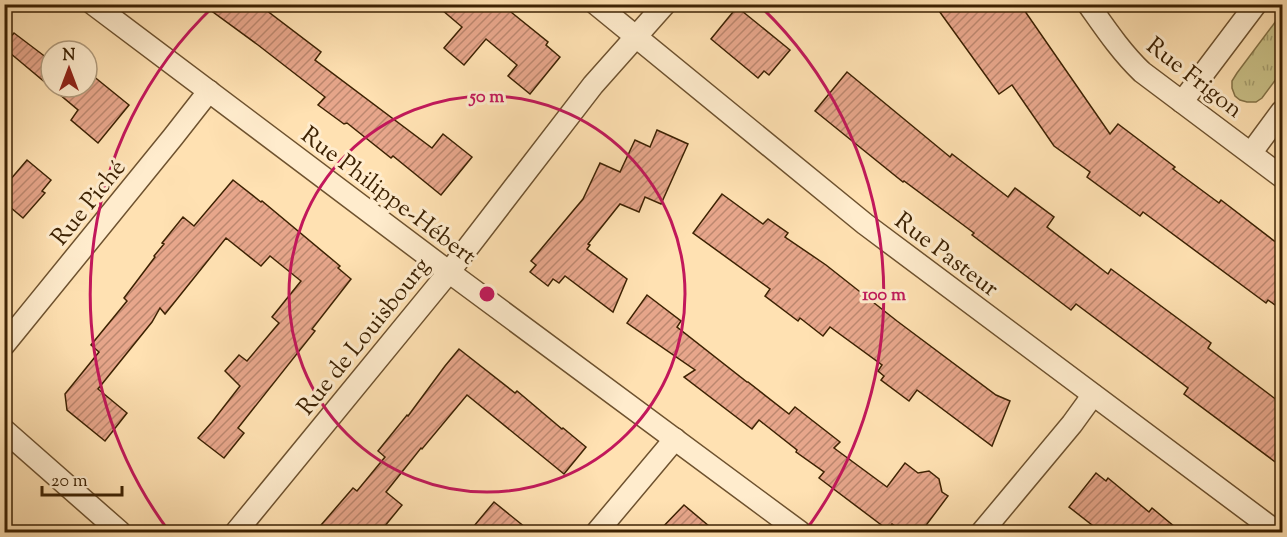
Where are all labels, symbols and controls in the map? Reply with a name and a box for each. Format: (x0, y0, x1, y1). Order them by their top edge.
street label: Rue Frigon (1138, 30, 1249, 127)
north arrow (39, 39, 99, 99)
text: N (63, 45, 76, 68)
text: 50 m (468, 85, 504, 111)
street label: Rue Philippe-Hébert (293, 119, 483, 274)
street label: Rue Piché (44, 153, 135, 254)
street label: Rue Pasteur (887, 205, 1005, 306)
street label: Rue de Louisbourg (290, 251, 439, 424)
text: 100 m (862, 283, 906, 309)
centre of rings (477, 284, 497, 304)
scale bar (42, 459, 122, 497)
text: 20 m (51, 469, 88, 495)

